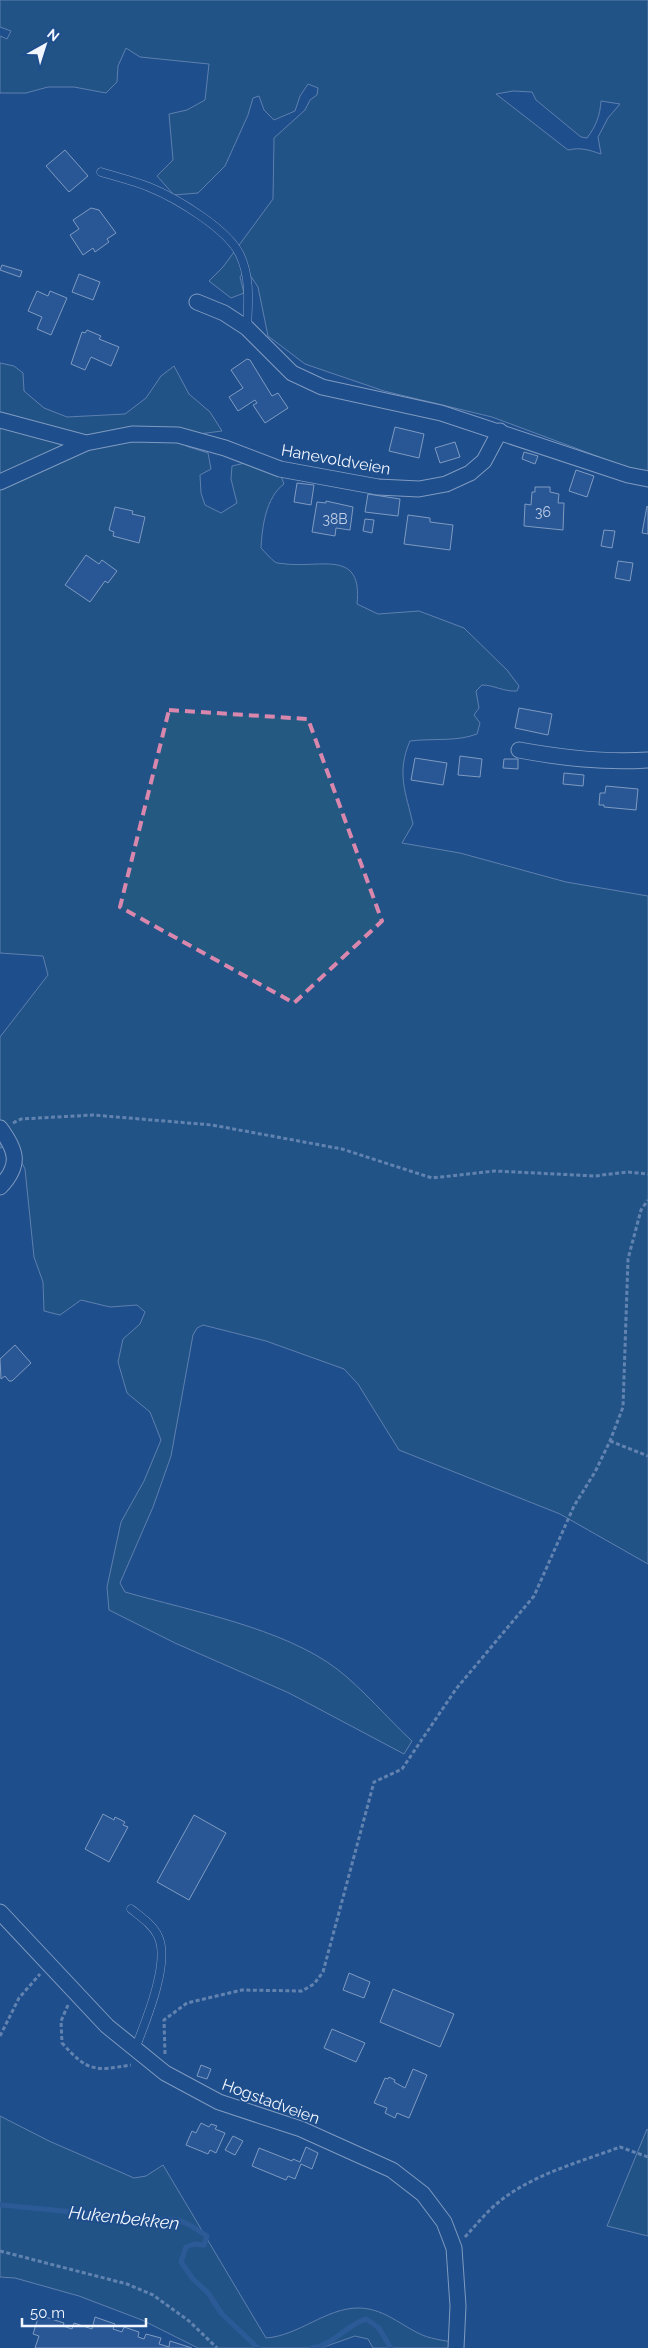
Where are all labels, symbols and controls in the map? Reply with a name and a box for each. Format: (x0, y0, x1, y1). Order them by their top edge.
north arrow (20, 20, 70, 70)
text: N (44, 25, 62, 44)
street label: Hanevoldveien (280, 441, 392, 478)
house number: 36 (535, 504, 551, 520)
house number: 38B (322, 511, 348, 527)
street label: Hogstadveien (219, 2075, 322, 2128)
water label: Hukenbekken (68, 2201, 181, 2234)
scale bar (22, 2296, 146, 2328)
text: 50 m (30, 2304, 65, 2322)

